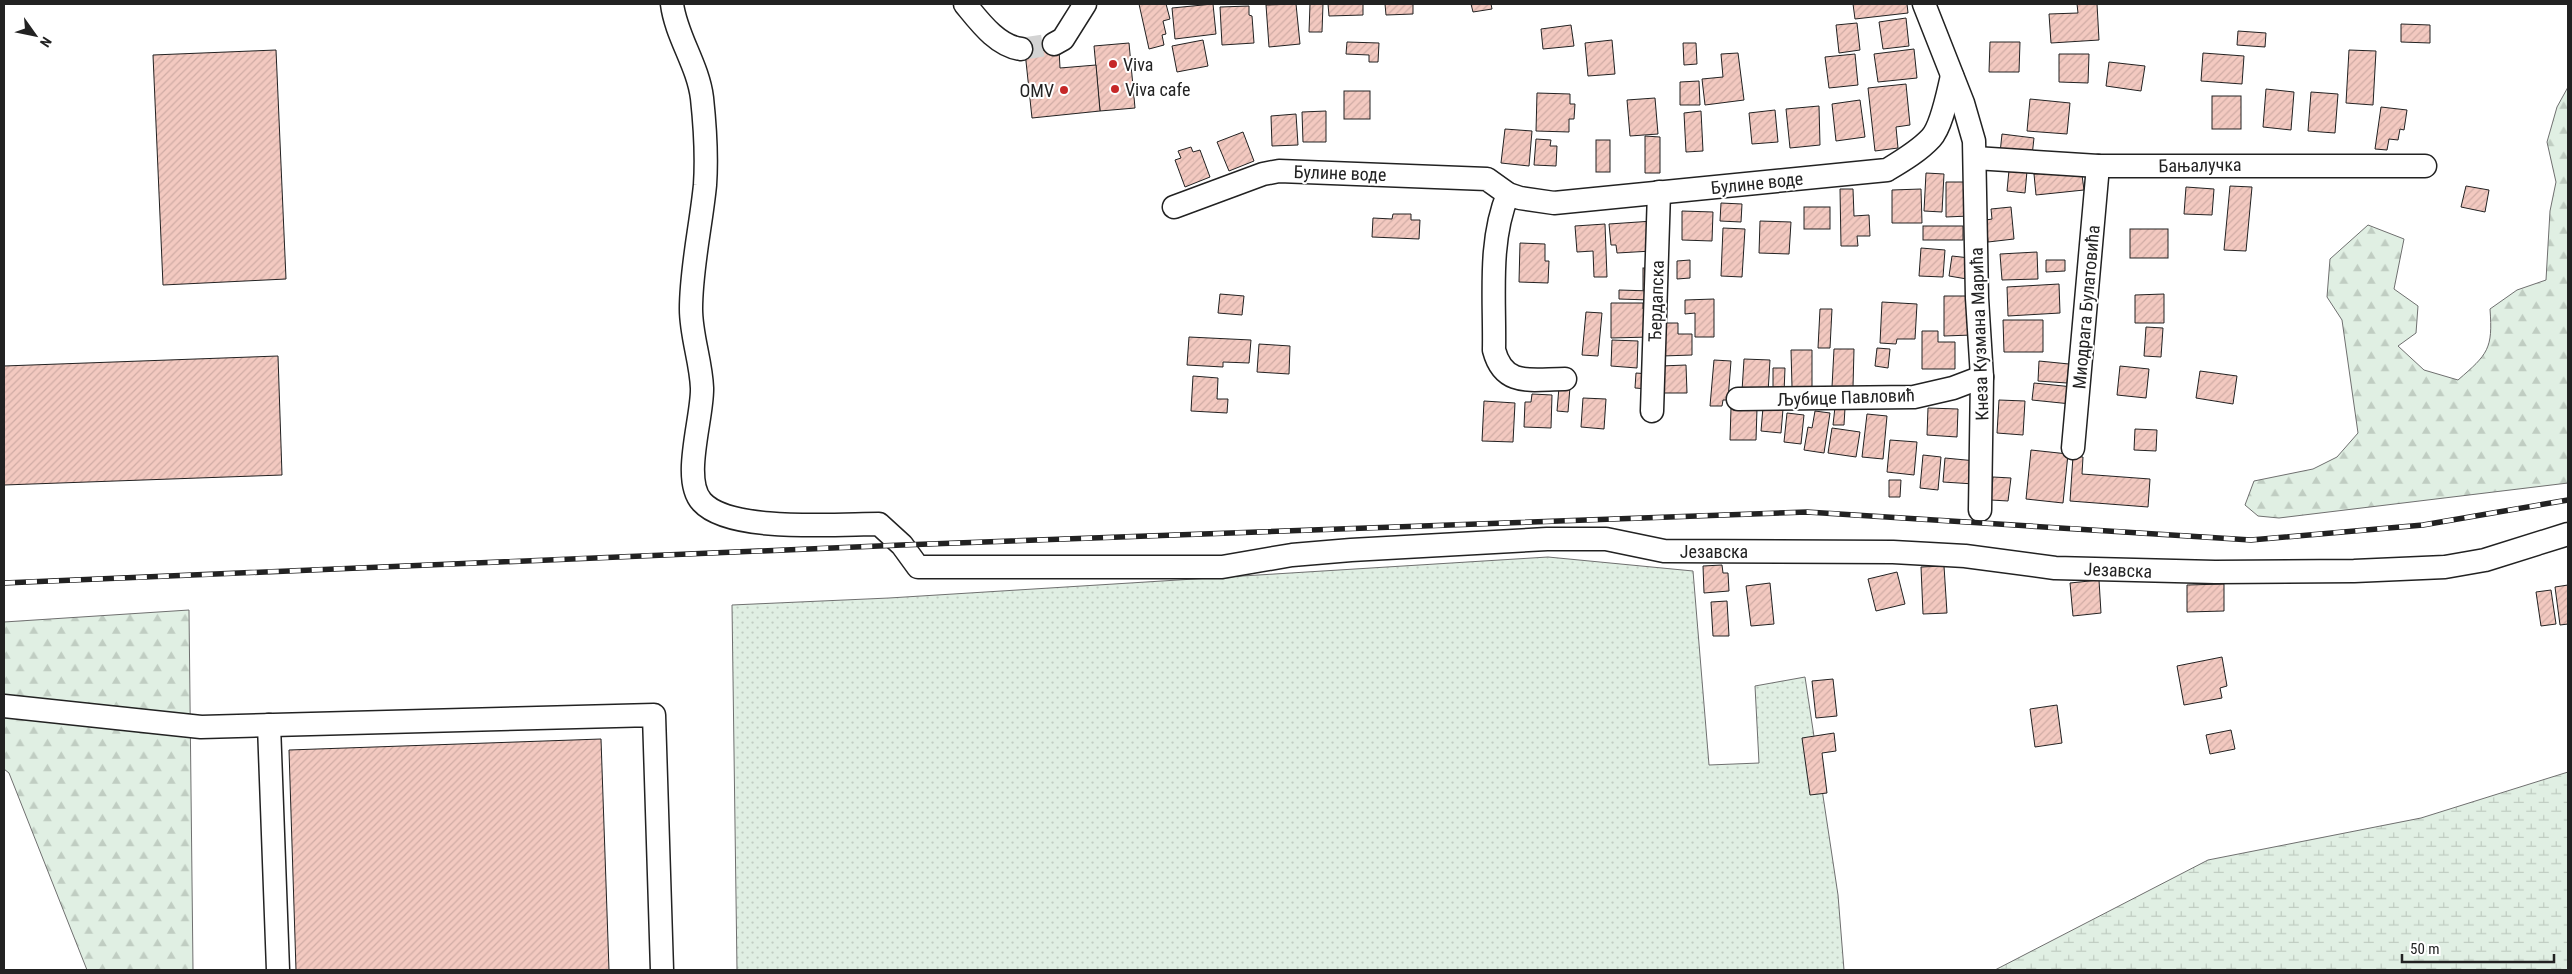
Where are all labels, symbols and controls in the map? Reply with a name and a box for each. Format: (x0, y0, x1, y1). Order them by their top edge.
north arrow (10, 10, 60, 60)
text: N (37, 34, 55, 50)
place label: Viva (1123, 54, 1153, 75)
marker: Viva (1107, 58, 1119, 70)
place label: Viva cafe (1125, 79, 1190, 100)
place label: OMV (1019, 80, 1054, 101)
marker: Viva cafe (1109, 83, 1121, 95)
marker: OMV (1058, 84, 1070, 96)
street label: Бањалучка (2158, 154, 2242, 176)
street label: Булине воде (1293, 161, 1387, 185)
street label: Булине воде (1710, 168, 1804, 198)
street label: Миодрага Булатовића (2068, 224, 2104, 390)
street label: Кнеза Кузмана Марића (1965, 247, 1993, 421)
street label: Ђердапска (1644, 260, 1668, 342)
street label: Љубице Павловић (1777, 384, 1915, 410)
street label: Језавска (1680, 541, 1748, 562)
street label: Језавска (2083, 558, 2153, 582)
scale bar (2402, 932, 2554, 964)
text: 50 m (2410, 940, 2440, 958)

